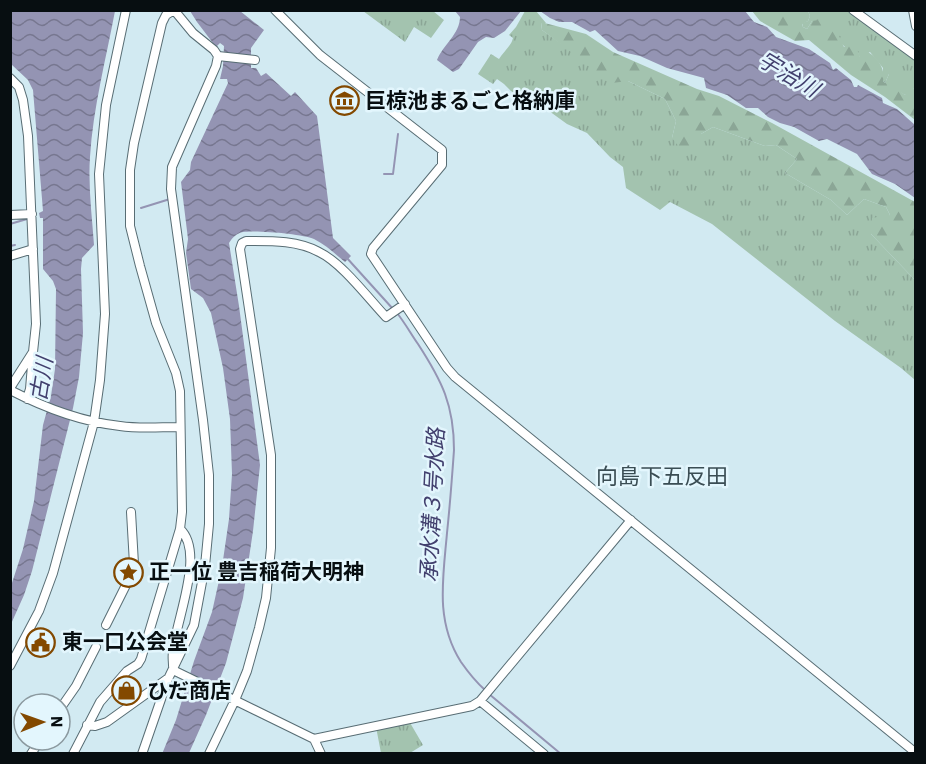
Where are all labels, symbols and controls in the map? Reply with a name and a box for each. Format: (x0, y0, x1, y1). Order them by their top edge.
water label: 宇治川 (753, 44, 827, 104)
museum icon: 巨椋池まるごと格納庫 (328, 85, 360, 117)
place label: 巨椋池まるごと格納庫 (365, 86, 575, 114)
water label: 古川 (23, 353, 59, 403)
water label: 承水溝３号水路 (413, 425, 450, 583)
district label: 向島下五反田 (596, 461, 728, 490)
place icon: 正一位 豊吉稲荷大明神 (112, 556, 144, 588)
place label: 正一位 豊吉稲荷大明神 (149, 557, 364, 585)
public building icon: 東一口公会堂 (25, 626, 57, 658)
place label: 東一口公会堂 (62, 627, 188, 655)
shop icon: ひだ商店 (110, 675, 142, 707)
place label: ひだ商店 (147, 676, 231, 704)
north arrow (12, 692, 72, 752)
text: N (47, 716, 67, 728)

